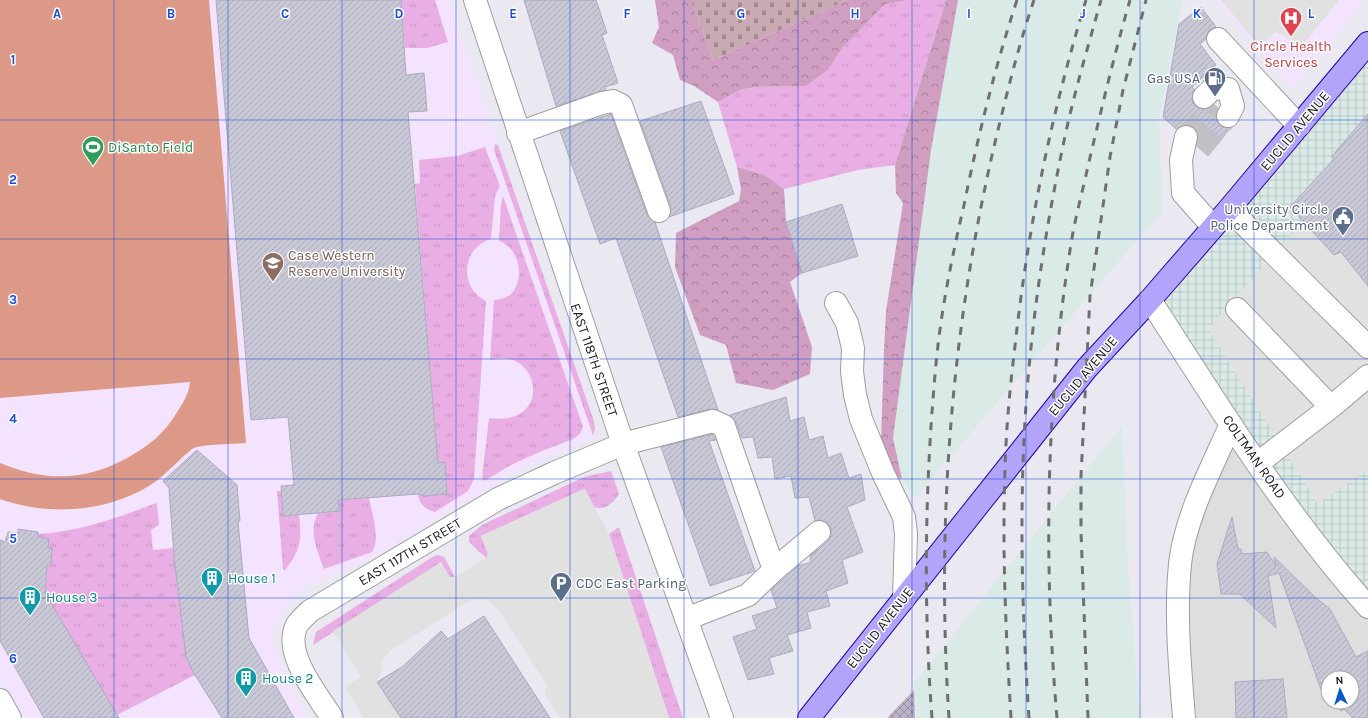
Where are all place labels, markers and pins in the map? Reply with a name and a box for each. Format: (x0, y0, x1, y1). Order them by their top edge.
hospital icon: Circle Health Services (1278, 5, 1304, 38)
place label: Circle Health Services (1250, 38, 1332, 71)
fuel station icon: Gas USA (1202, 65, 1228, 98)
place label: Gas USA (1147, 70, 1200, 87)
sports icon: DiSanto Field (80, 134, 106, 167)
place label: DiSanto Field (108, 139, 193, 156)
place label: University Circle Police Department (1210, 201, 1328, 234)
public building icon: University Circle Police Department (1330, 204, 1356, 237)
place label: Case Western Reserve University (288, 247, 406, 280)
school or university icon: Case Western Reserve University (260, 250, 286, 283)
building icon: House 1 (199, 565, 225, 598)
place label: House 1 (228, 570, 276, 587)
parking icon: CDC East Parking (548, 570, 574, 603)
place label: CDC East Parking (576, 575, 686, 592)
building icon: House 3 (17, 584, 43, 617)
place label: House 3 (46, 589, 98, 606)
building icon: House 2 (233, 665, 259, 698)
place label: House 2 (262, 670, 313, 687)

